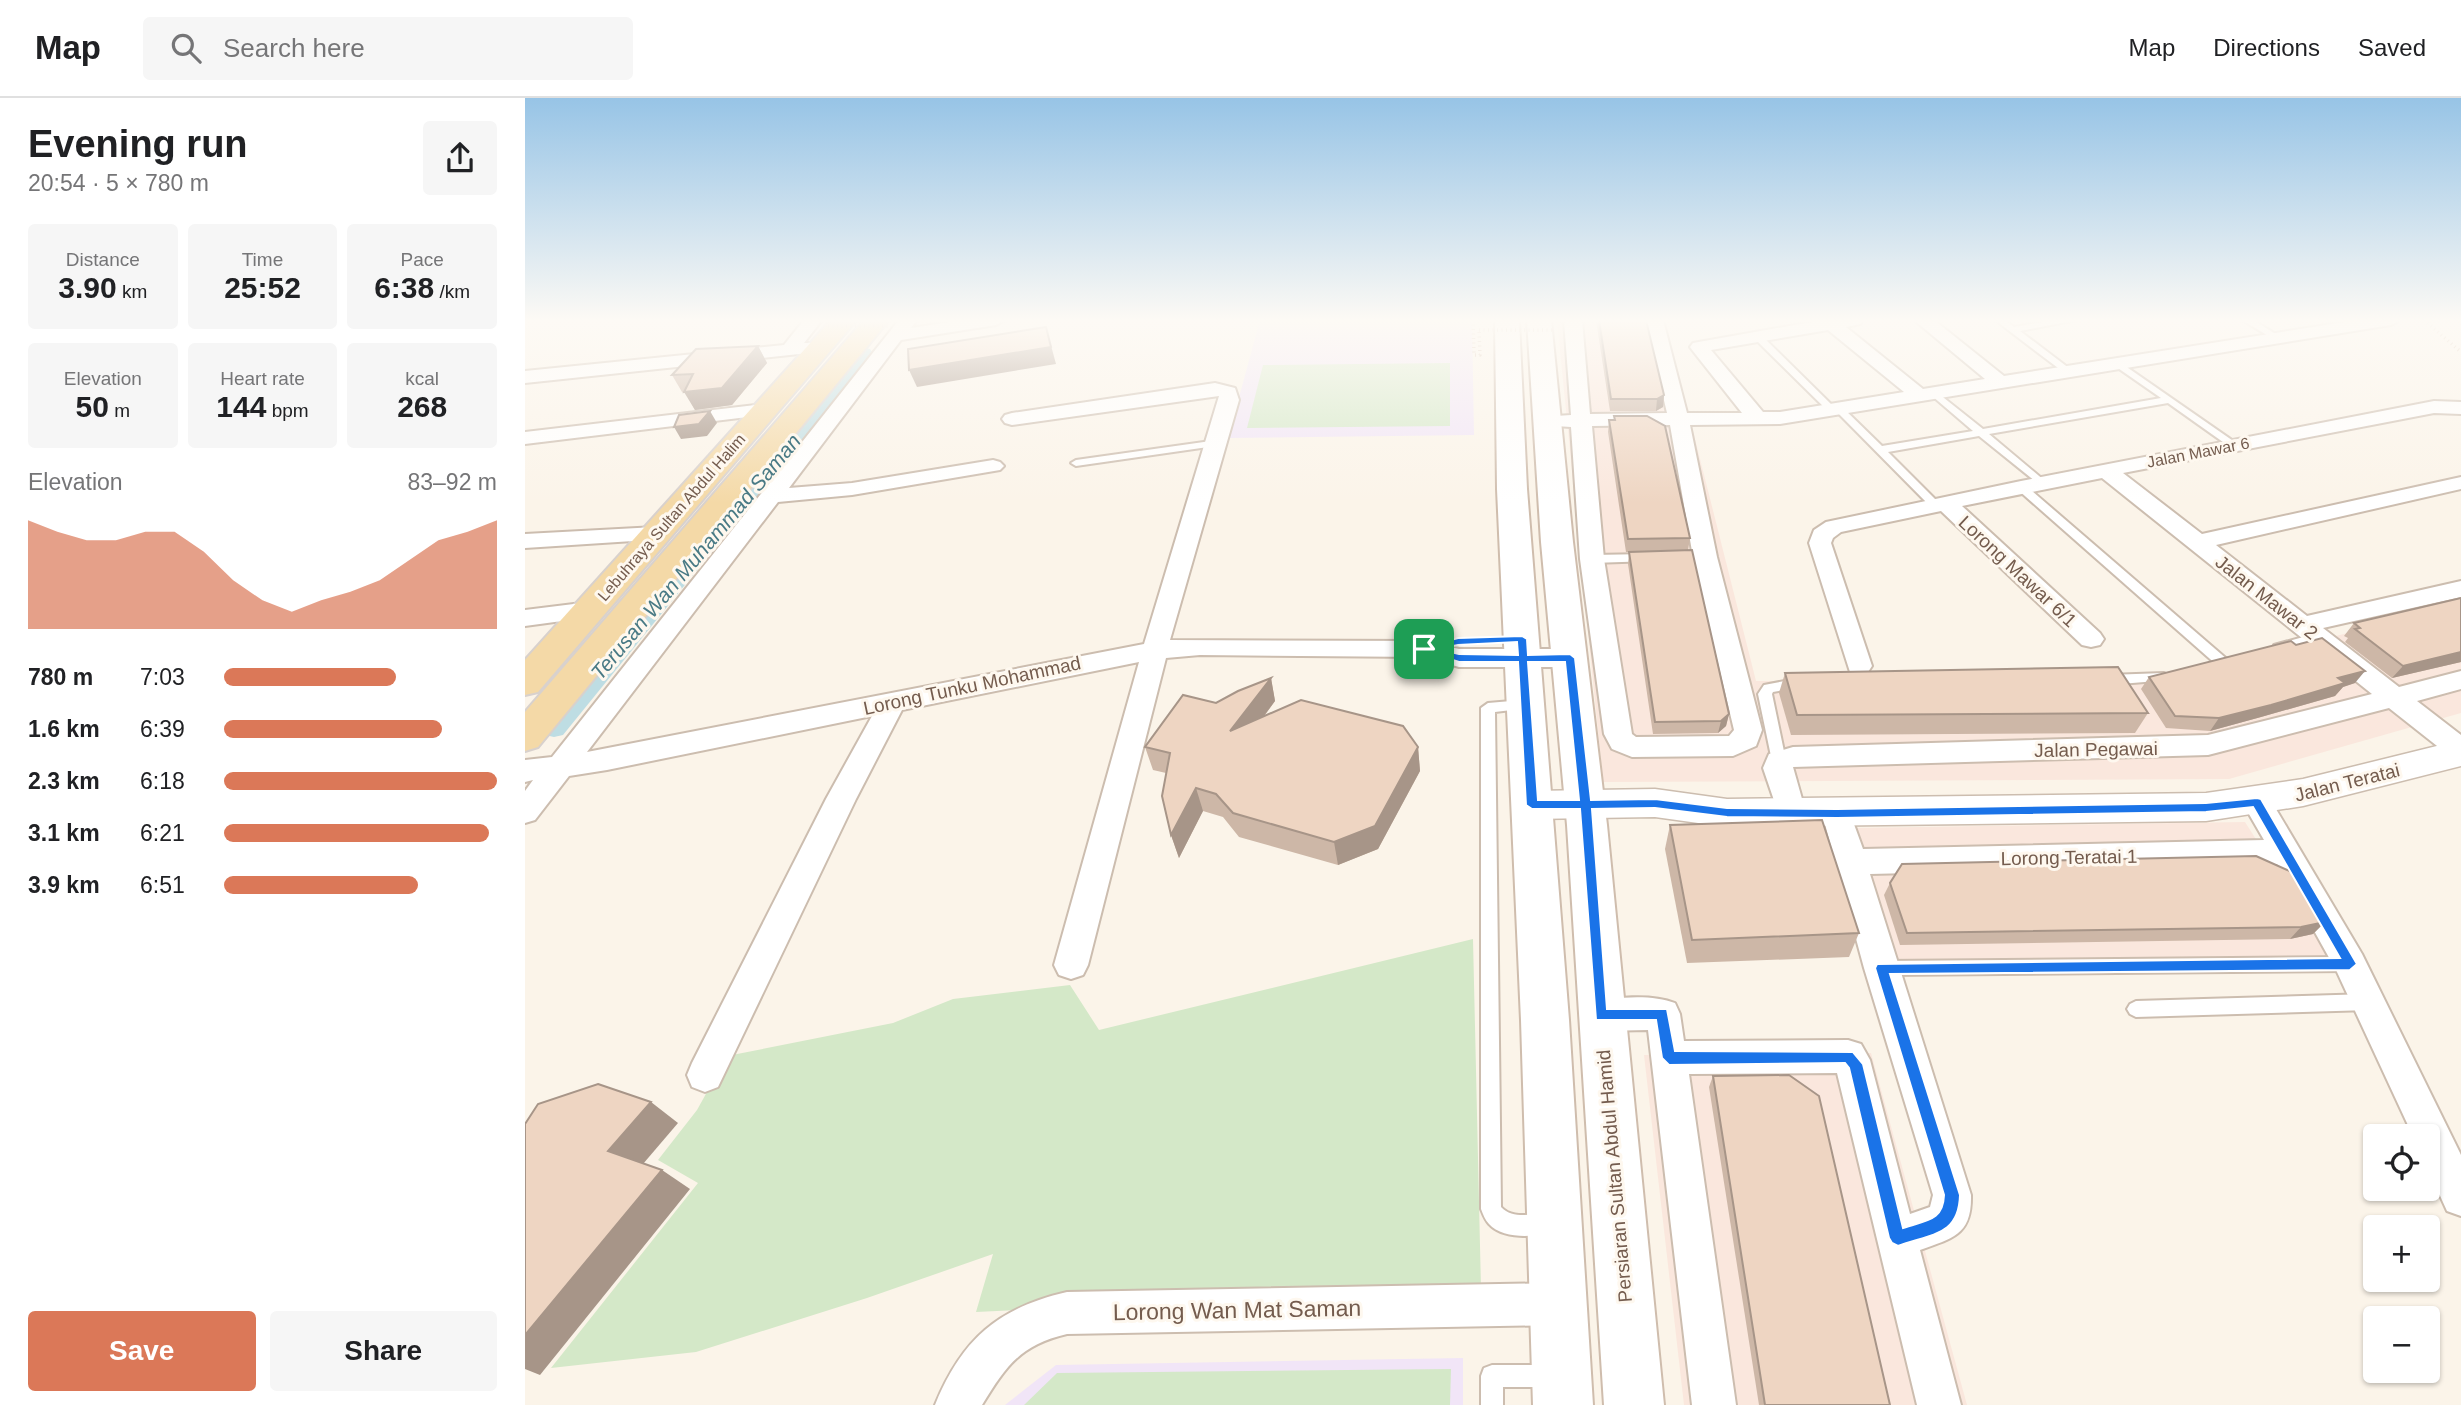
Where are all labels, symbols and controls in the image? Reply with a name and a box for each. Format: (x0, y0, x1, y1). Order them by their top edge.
search box (143, 17, 633, 80)
text: Map (35, 29, 101, 66)
icon: search (167, 29, 205, 67)
text: Search here (223, 33, 365, 63)
text: Map (2129, 34, 2175, 61)
text: Directions (2213, 34, 2320, 61)
text: Saved (2358, 34, 2426, 61)
button: share (423, 121, 497, 195)
text: Evening run (28, 123, 248, 165)
text: 20:54 · 5 × 780 m (28, 170, 209, 196)
text: Distance (66, 249, 140, 270)
text: Time (242, 249, 283, 270)
text: Pace (401, 249, 444, 270)
text: 3.90 (58, 271, 117, 304)
text: 25:52 (224, 271, 301, 304)
text: 6:38 (374, 271, 434, 304)
text: km (117, 281, 147, 302)
text: /km (434, 281, 470, 302)
text: Elevation (64, 368, 142, 389)
text: Heart rate (220, 368, 305, 389)
text: kcal (405, 368, 439, 389)
text: 50 (76, 390, 109, 423)
text: 144 (216, 390, 266, 423)
text: 268 (397, 390, 447, 423)
text: m (109, 400, 130, 421)
text: bpm (266, 400, 309, 421)
water label: Terusan Wan Muhammad Saman (586, 429, 805, 684)
street label: Lebuhraya Sultan Abdul Halim (594, 431, 748, 604)
street label: Jalan Mawar 6 (2145, 434, 2251, 471)
text: Elevation (28, 469, 123, 495)
text: 83–92 m (407, 469, 497, 495)
street label: Lorong Mawar 6/1 (1954, 511, 2081, 631)
street label: Jalan Mawar 2 (2212, 551, 2322, 644)
pin (1394, 619, 1454, 679)
icon: arrive (1405, 630, 1443, 668)
street label: Lorong Tunku Mohammad (861, 652, 1083, 719)
text: 780 m (28, 664, 93, 690)
text: 7:03 (140, 664, 185, 690)
text: 1.6 km (28, 716, 100, 742)
text: 6:39 (140, 716, 185, 742)
street label: Jalan Pegawai (2034, 738, 2158, 761)
street label: Jalan Teratai (2292, 759, 2402, 806)
text: 2.3 km (28, 768, 100, 794)
text: 6:18 (140, 768, 185, 794)
text: 3.1 km (28, 820, 100, 846)
text: 6:21 (140, 820, 185, 846)
street label: Lorong Teratai 1 (2000, 846, 2138, 869)
text: 3.9 km (28, 872, 100, 898)
text: 6:51 (140, 872, 185, 898)
street label: Persiaran Sultan Abdul Hamid (1593, 1049, 1636, 1303)
map controls (2363, 1124, 2440, 1383)
button: locate (2363, 1124, 2440, 1201)
button: + (2363, 1215, 2440, 1292)
street label: Lorong Wan Mat Saman (1113, 1295, 1361, 1325)
button: − (2363, 1306, 2440, 1383)
button: Save (28, 1311, 256, 1391)
button: Share (270, 1311, 497, 1391)

